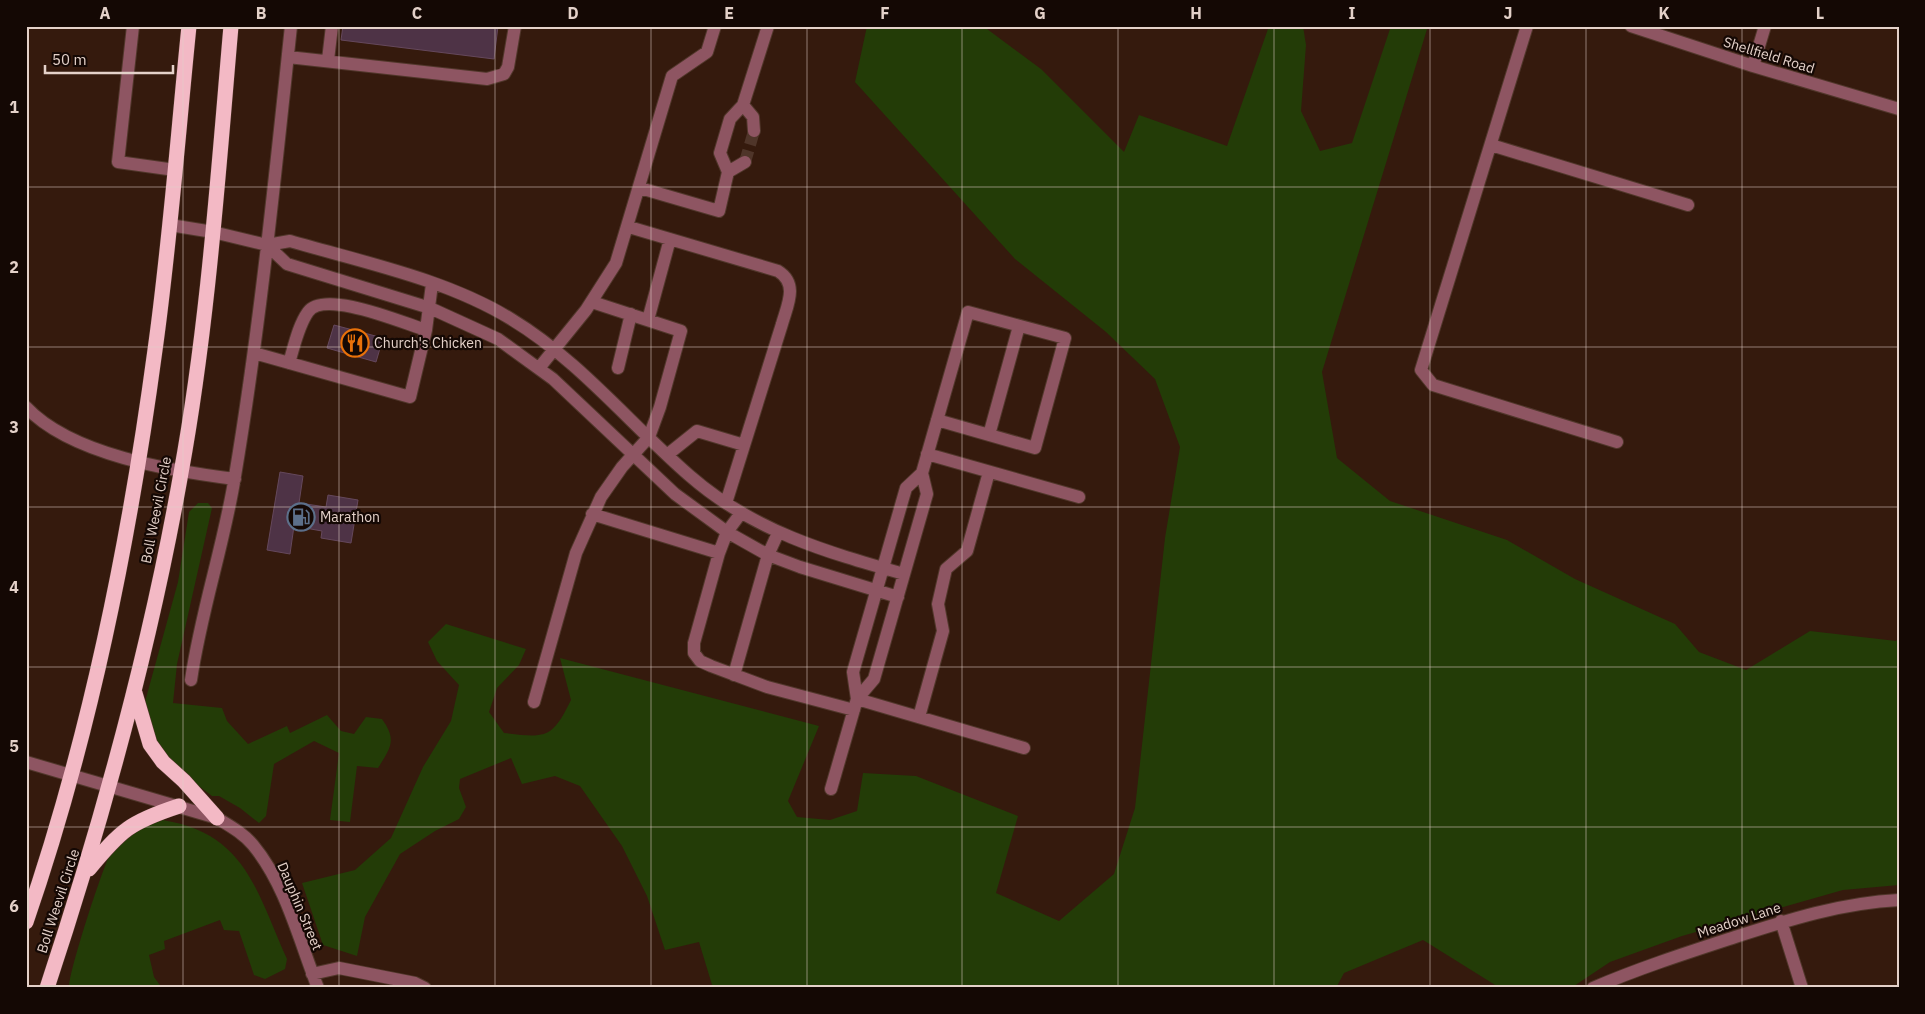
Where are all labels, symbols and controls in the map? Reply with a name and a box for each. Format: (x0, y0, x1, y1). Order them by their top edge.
text: A (100, 3, 111, 23)
text: B (256, 3, 267, 23)
text: C (412, 3, 422, 23)
text: D (567, 3, 579, 23)
text: E (724, 3, 734, 23)
text: F (880, 3, 890, 23)
text: G (1034, 3, 1046, 23)
text: H (1190, 3, 1202, 23)
text: I (1349, 3, 1356, 23)
text: J (1504, 3, 1512, 23)
text: K (1658, 3, 1670, 23)
text: L (1816, 3, 1824, 23)
street label: Shellfield Road (1721, 33, 1817, 77)
scale bar (45, 42, 172, 74)
text: 50 m (52, 50, 87, 69)
text: 1 (9, 97, 19, 117)
text: 2 (9, 257, 19, 277)
restaurant icon: Church's Chicken (340, 328, 370, 358)
place label: Church's Chicken (374, 334, 482, 352)
text: 3 (9, 417, 19, 437)
street label: Boll Weevil Circle (137, 455, 175, 565)
fuel station icon: Marathon (286, 502, 316, 532)
place label: Marathon (320, 508, 380, 526)
text: 4 (9, 577, 19, 597)
text: 5 (9, 736, 19, 756)
street label: Boll Weevil Circle (33, 846, 83, 955)
street label: Dauphin Street (273, 859, 327, 953)
text: 6 (9, 896, 19, 916)
street label: Meadow Lane (1695, 898, 1783, 942)

